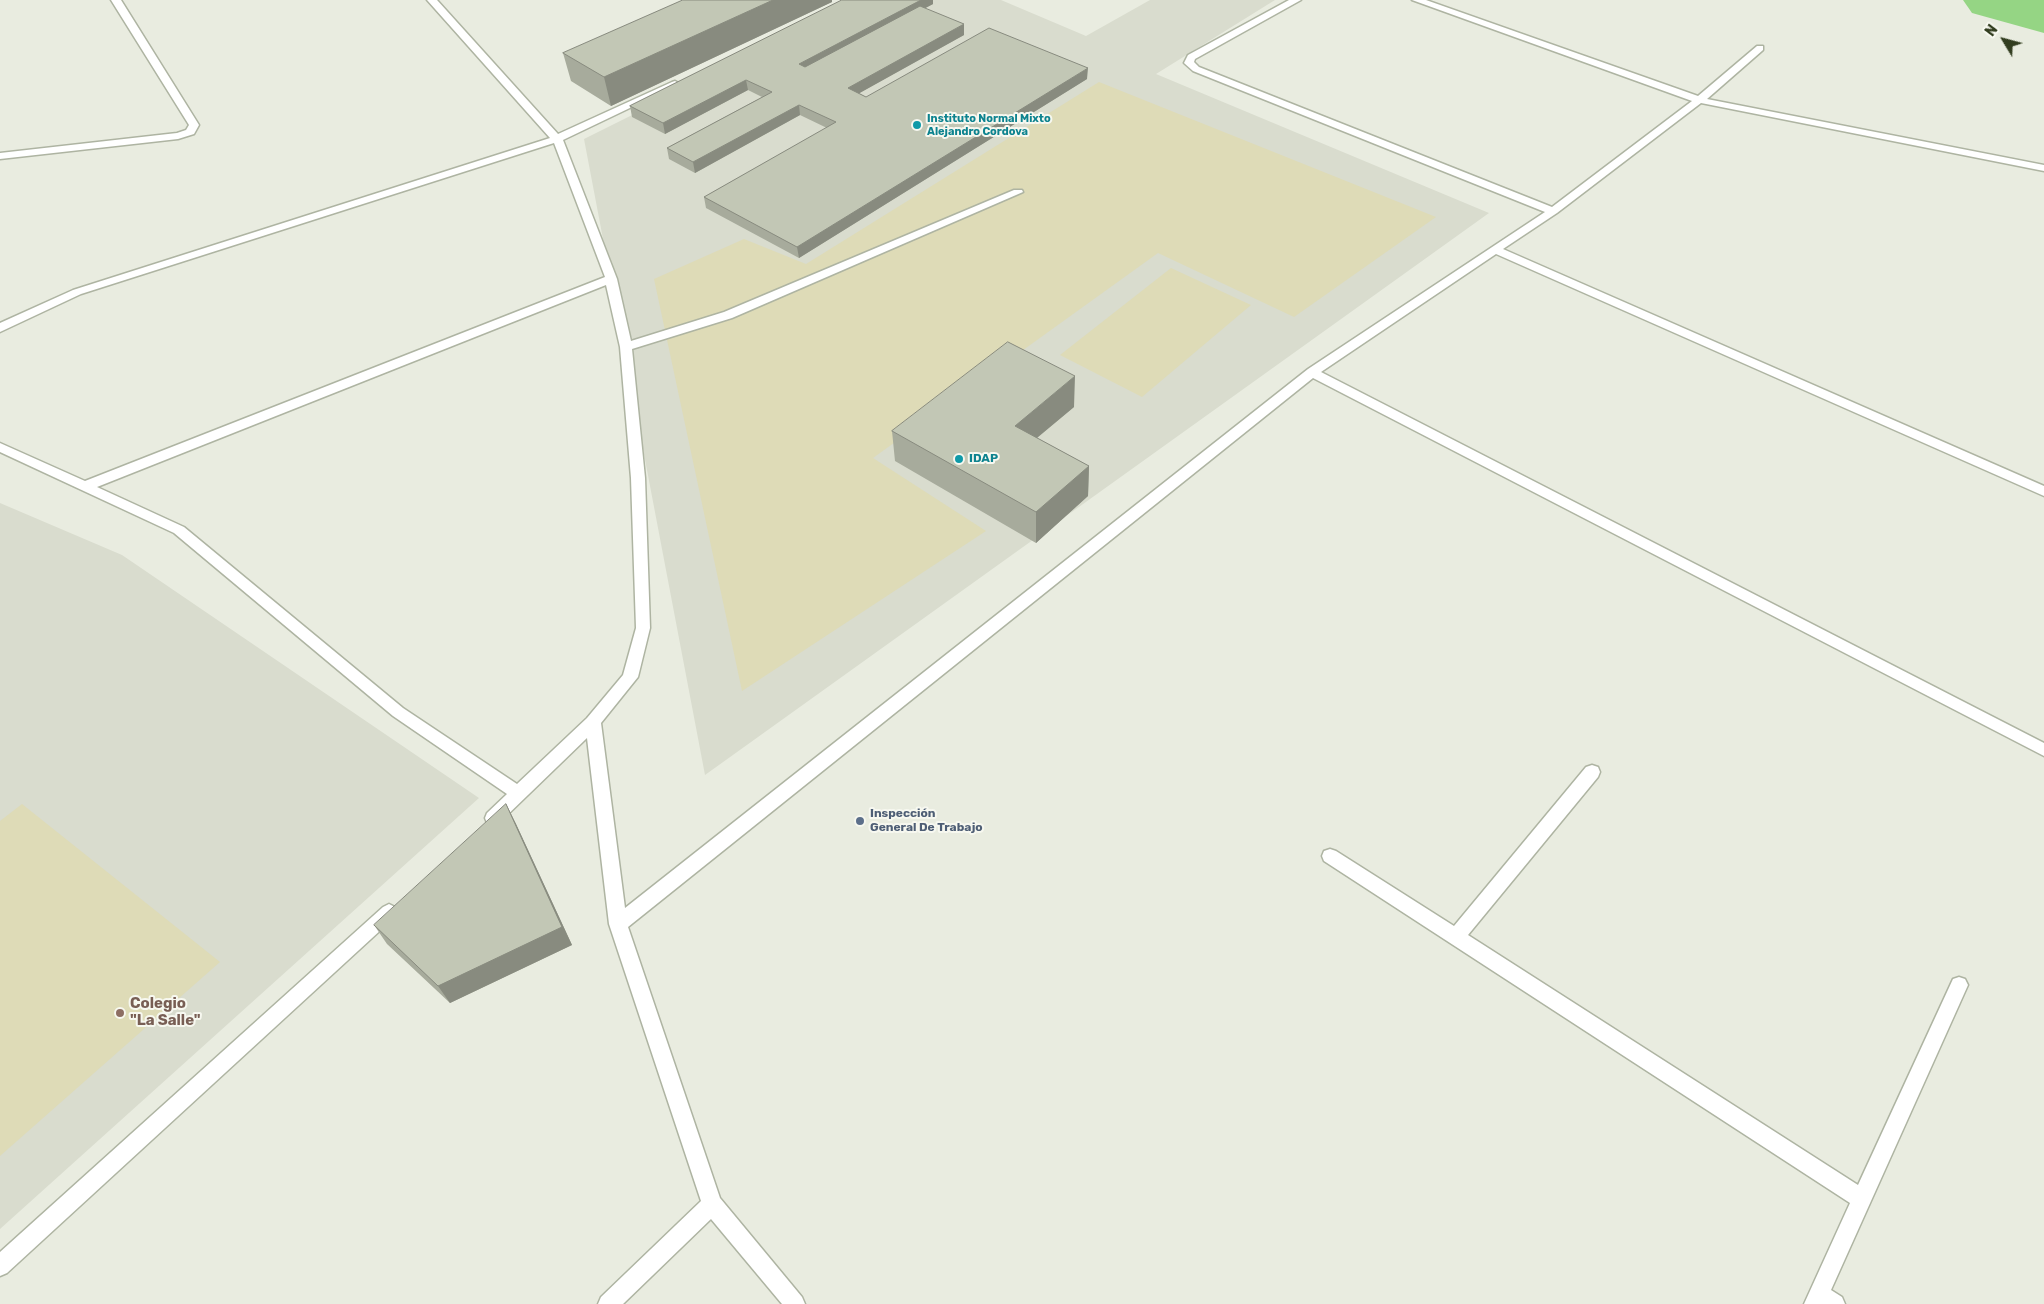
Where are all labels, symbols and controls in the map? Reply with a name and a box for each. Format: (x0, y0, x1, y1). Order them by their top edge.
north arrow (1979, 15, 2029, 65)
text: N (1982, 22, 2001, 40)
place label: Instituto Normal Mixto Alejandro Cordova (927, 112, 1051, 138)
marker: Instituto Normal Mixto Alejandro Cordova (911, 119, 923, 131)
place label: IDAP (969, 452, 998, 466)
marker: IDAP (953, 453, 965, 465)
place label: Inspección General De Trabajo (870, 807, 983, 835)
marker: Inspección General De Trabajo (854, 815, 866, 827)
place label: Colegio "La Salle" (130, 995, 200, 1030)
marker: Colegio "La Salle" (114, 1007, 126, 1019)

